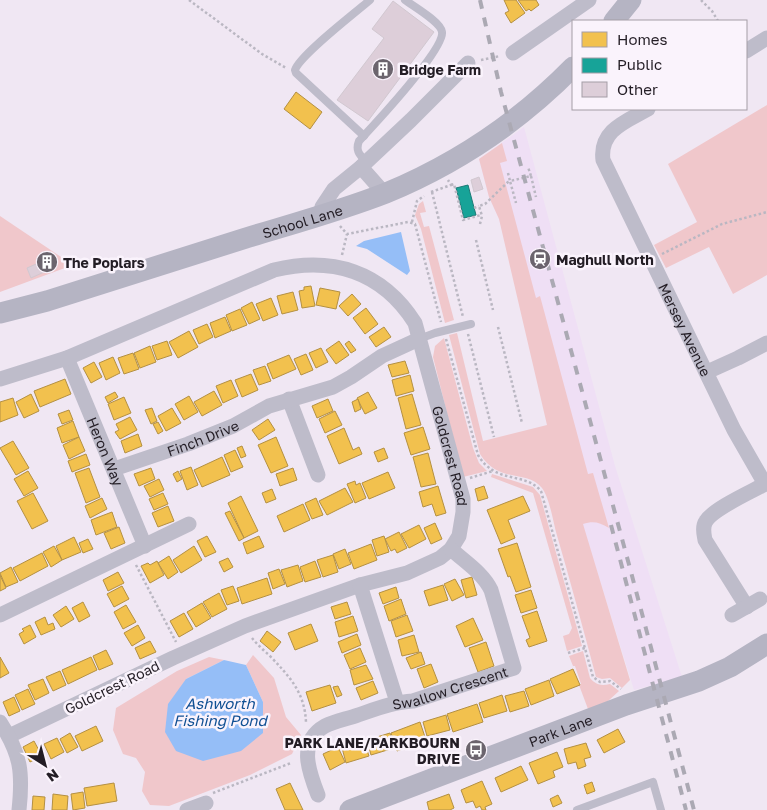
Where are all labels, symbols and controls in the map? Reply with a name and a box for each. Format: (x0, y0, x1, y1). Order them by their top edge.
legend (572, 20, 747, 110)
text: Homes (617, 30, 667, 48)
text: Public (617, 55, 662, 73)
building icon: Bridge Farm (371, 57, 395, 81)
place label: Bridge Farm (399, 61, 481, 78)
text: Other (617, 80, 658, 98)
street label: School Lane (260, 201, 344, 241)
station icon: Maghull North (528, 247, 552, 271)
building icon: The Poplars (35, 250, 59, 274)
place label: Maghull North (556, 251, 654, 268)
place label: The Poplars (63, 254, 145, 271)
street label: Mersey Avenue (655, 280, 715, 379)
street label: Goldcrest Road (429, 404, 472, 506)
street label: Heron Way (84, 414, 128, 488)
street label: Finch Drive (165, 416, 242, 459)
street label: Goldcrest Road (62, 657, 162, 717)
street label: Swallow Crescent (391, 662, 510, 712)
water label: Ashworth Fishing Pond (173, 694, 269, 730)
street label: Park Lane (526, 710, 594, 750)
place label: PARK LANE/PARKBOURN DRIVE (284, 734, 460, 767)
bus stop icon: PARK LANE/PARKBOURN DRIVE (464, 738, 488, 762)
north arrow (20, 740, 70, 790)
text: N (44, 766, 62, 786)

